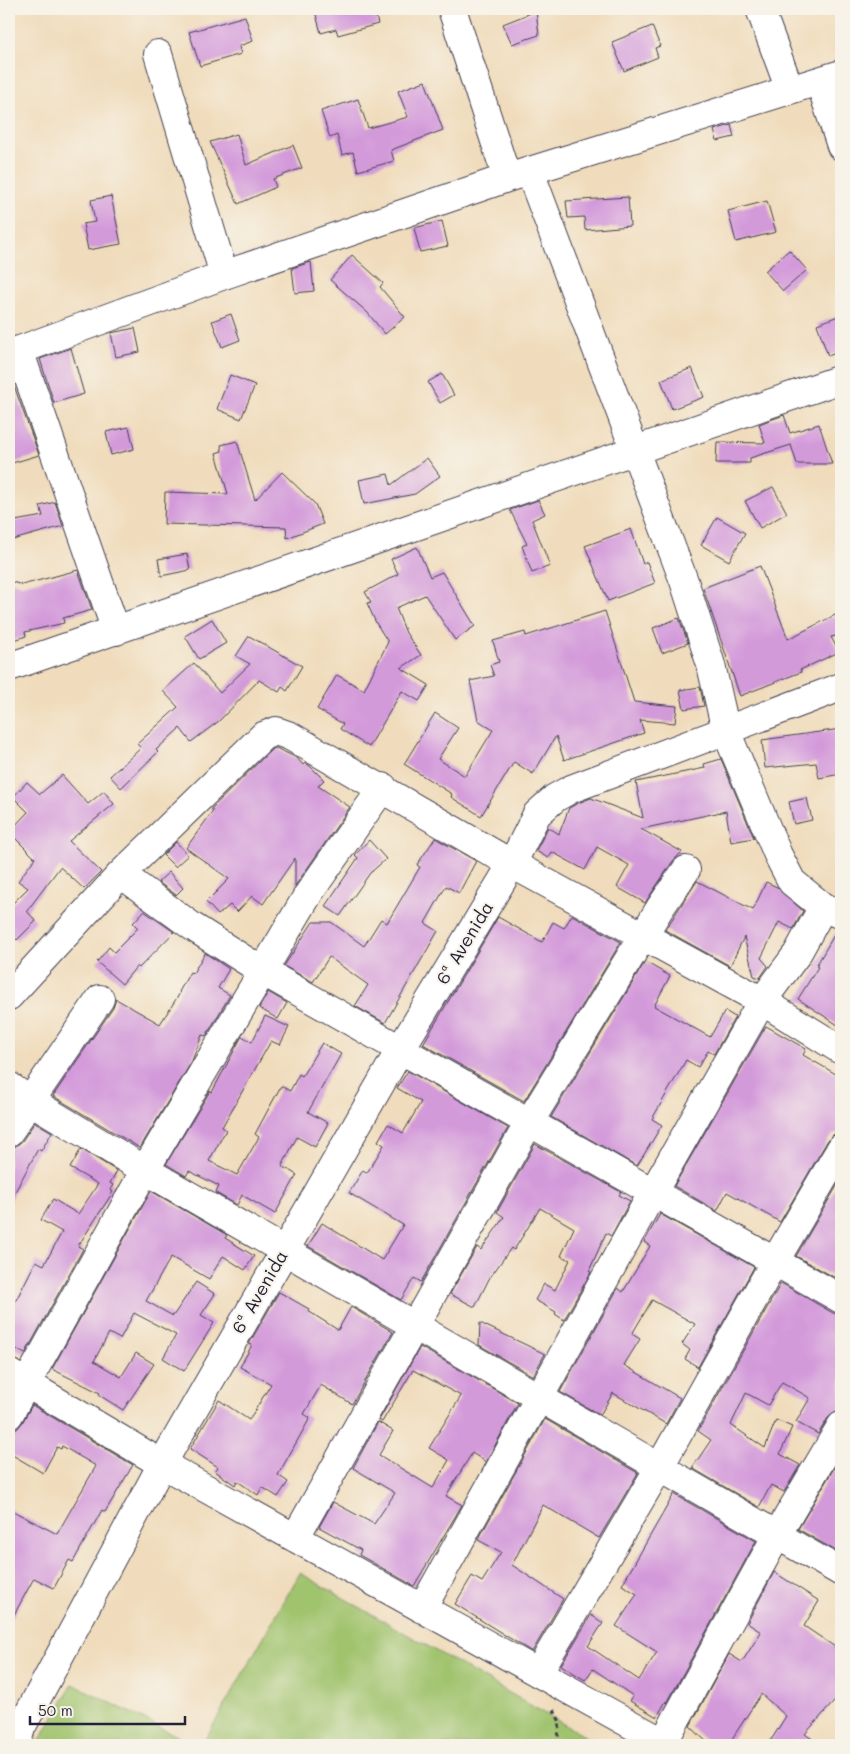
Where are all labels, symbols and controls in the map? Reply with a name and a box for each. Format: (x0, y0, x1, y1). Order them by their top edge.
street label: 6ª Avenida (430, 897, 498, 988)
street label: 6ª Avenida (226, 1245, 293, 1338)
scale bar (30, 1694, 185, 1726)
text: 50 m (38, 1700, 73, 1720)

